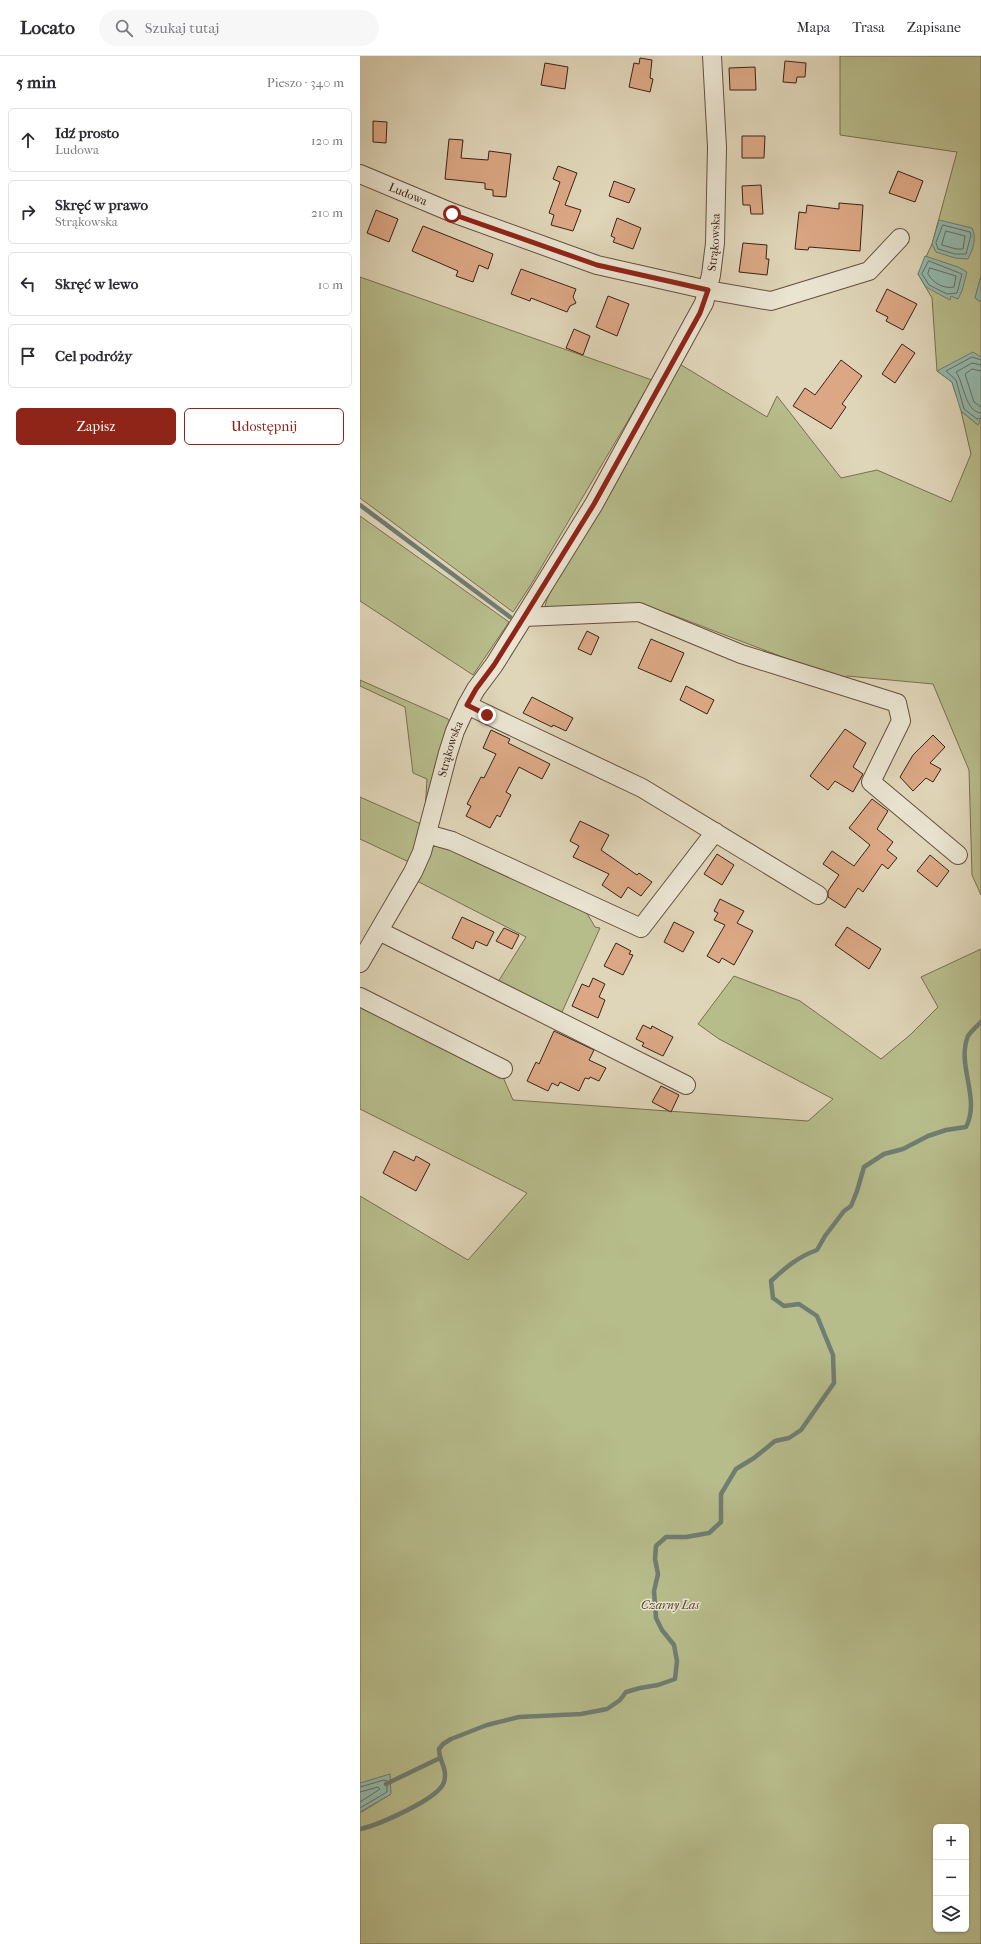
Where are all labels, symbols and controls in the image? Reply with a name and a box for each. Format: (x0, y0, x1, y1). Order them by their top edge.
search box (99, 10, 379, 46)
text: Locato (20, 17, 75, 39)
icon: search (113, 17, 135, 39)
text: Szukaj tutaj (145, 19, 219, 37)
text: Mapa (797, 19, 830, 36)
text: Trasa (852, 19, 885, 36)
text: Zapisane (907, 19, 961, 36)
text: 5 min (16, 72, 56, 92)
text: Pieszo · 340 m (267, 75, 344, 90)
text: Idź prosto (55, 124, 119, 142)
icon: ahead (17, 129, 39, 151)
text: 120 m (311, 133, 343, 148)
text: Ludowa (55, 142, 99, 157)
street label: Ludowa (386, 180, 430, 209)
text: Skręć w prawo (55, 196, 148, 214)
icon: right (17, 201, 39, 223)
text: 210 m (311, 205, 343, 220)
route start (443, 205, 461, 223)
street label: Strąkowska (705, 213, 723, 272)
text: Strąkowska (55, 214, 118, 229)
icon: left (17, 273, 39, 295)
text: Skręć w lewo (55, 275, 138, 293)
text: 10 m (318, 277, 343, 292)
icon: arrive (17, 345, 39, 367)
text: Cel podróży (55, 347, 132, 365)
button: Zapisz (16, 408, 176, 445)
button: Udostępnij (184, 408, 344, 445)
route end (478, 706, 496, 724)
street label: Strąkowska (435, 718, 466, 779)
park label: Czarny Las (641, 1598, 699, 1612)
map controls (933, 1824, 969, 1932)
button: + (933, 1824, 969, 1860)
button: − (933, 1860, 969, 1896)
button: layers (933, 1896, 969, 1932)

